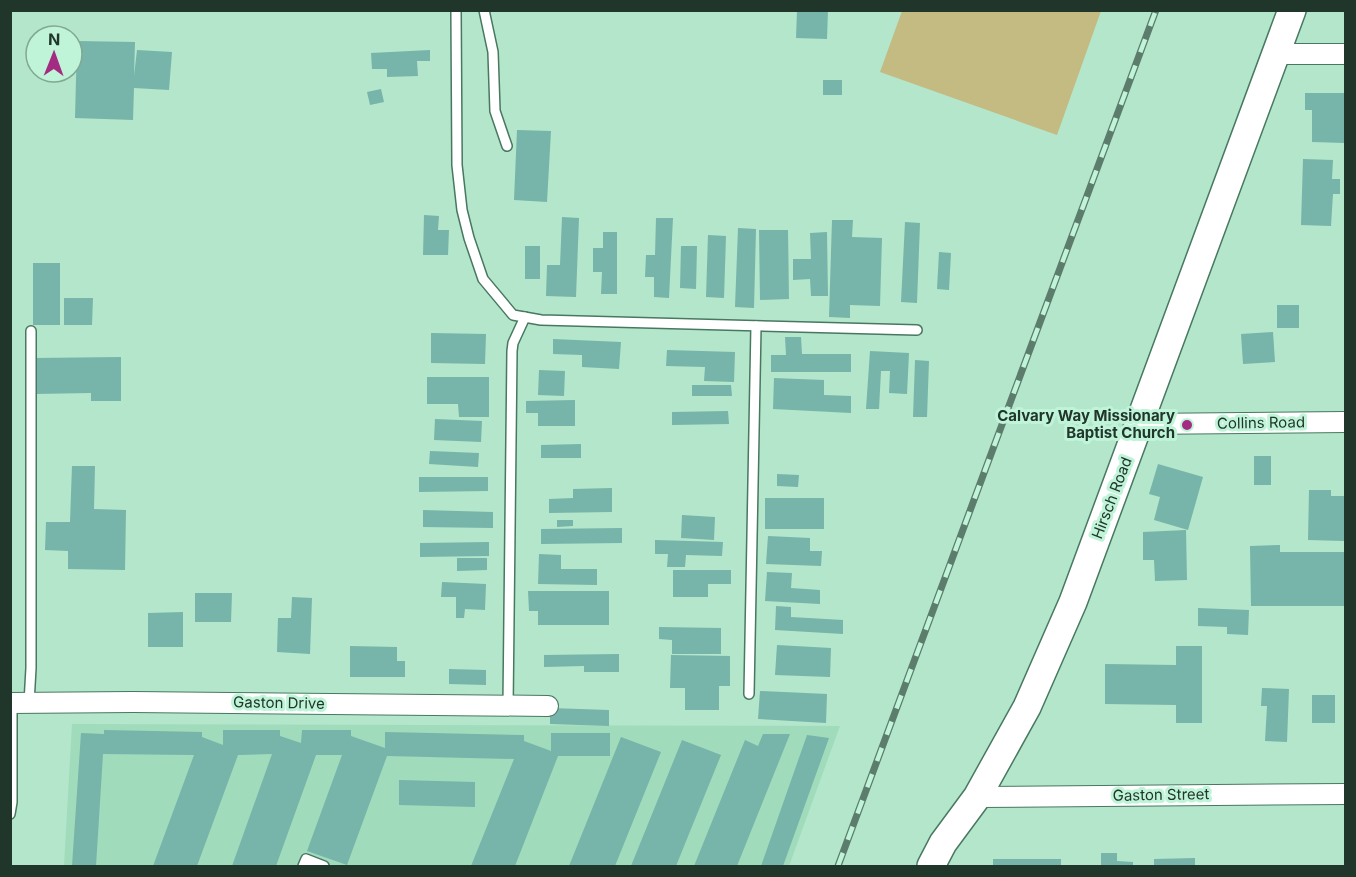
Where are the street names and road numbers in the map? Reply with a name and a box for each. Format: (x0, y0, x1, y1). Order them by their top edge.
street label: Collins Road (1217, 412, 1305, 433)
street label: Hirsch Road (1087, 454, 1136, 541)
street label: Gaston Drive (233, 692, 325, 713)
street label: Gaston Street (1112, 784, 1210, 805)

